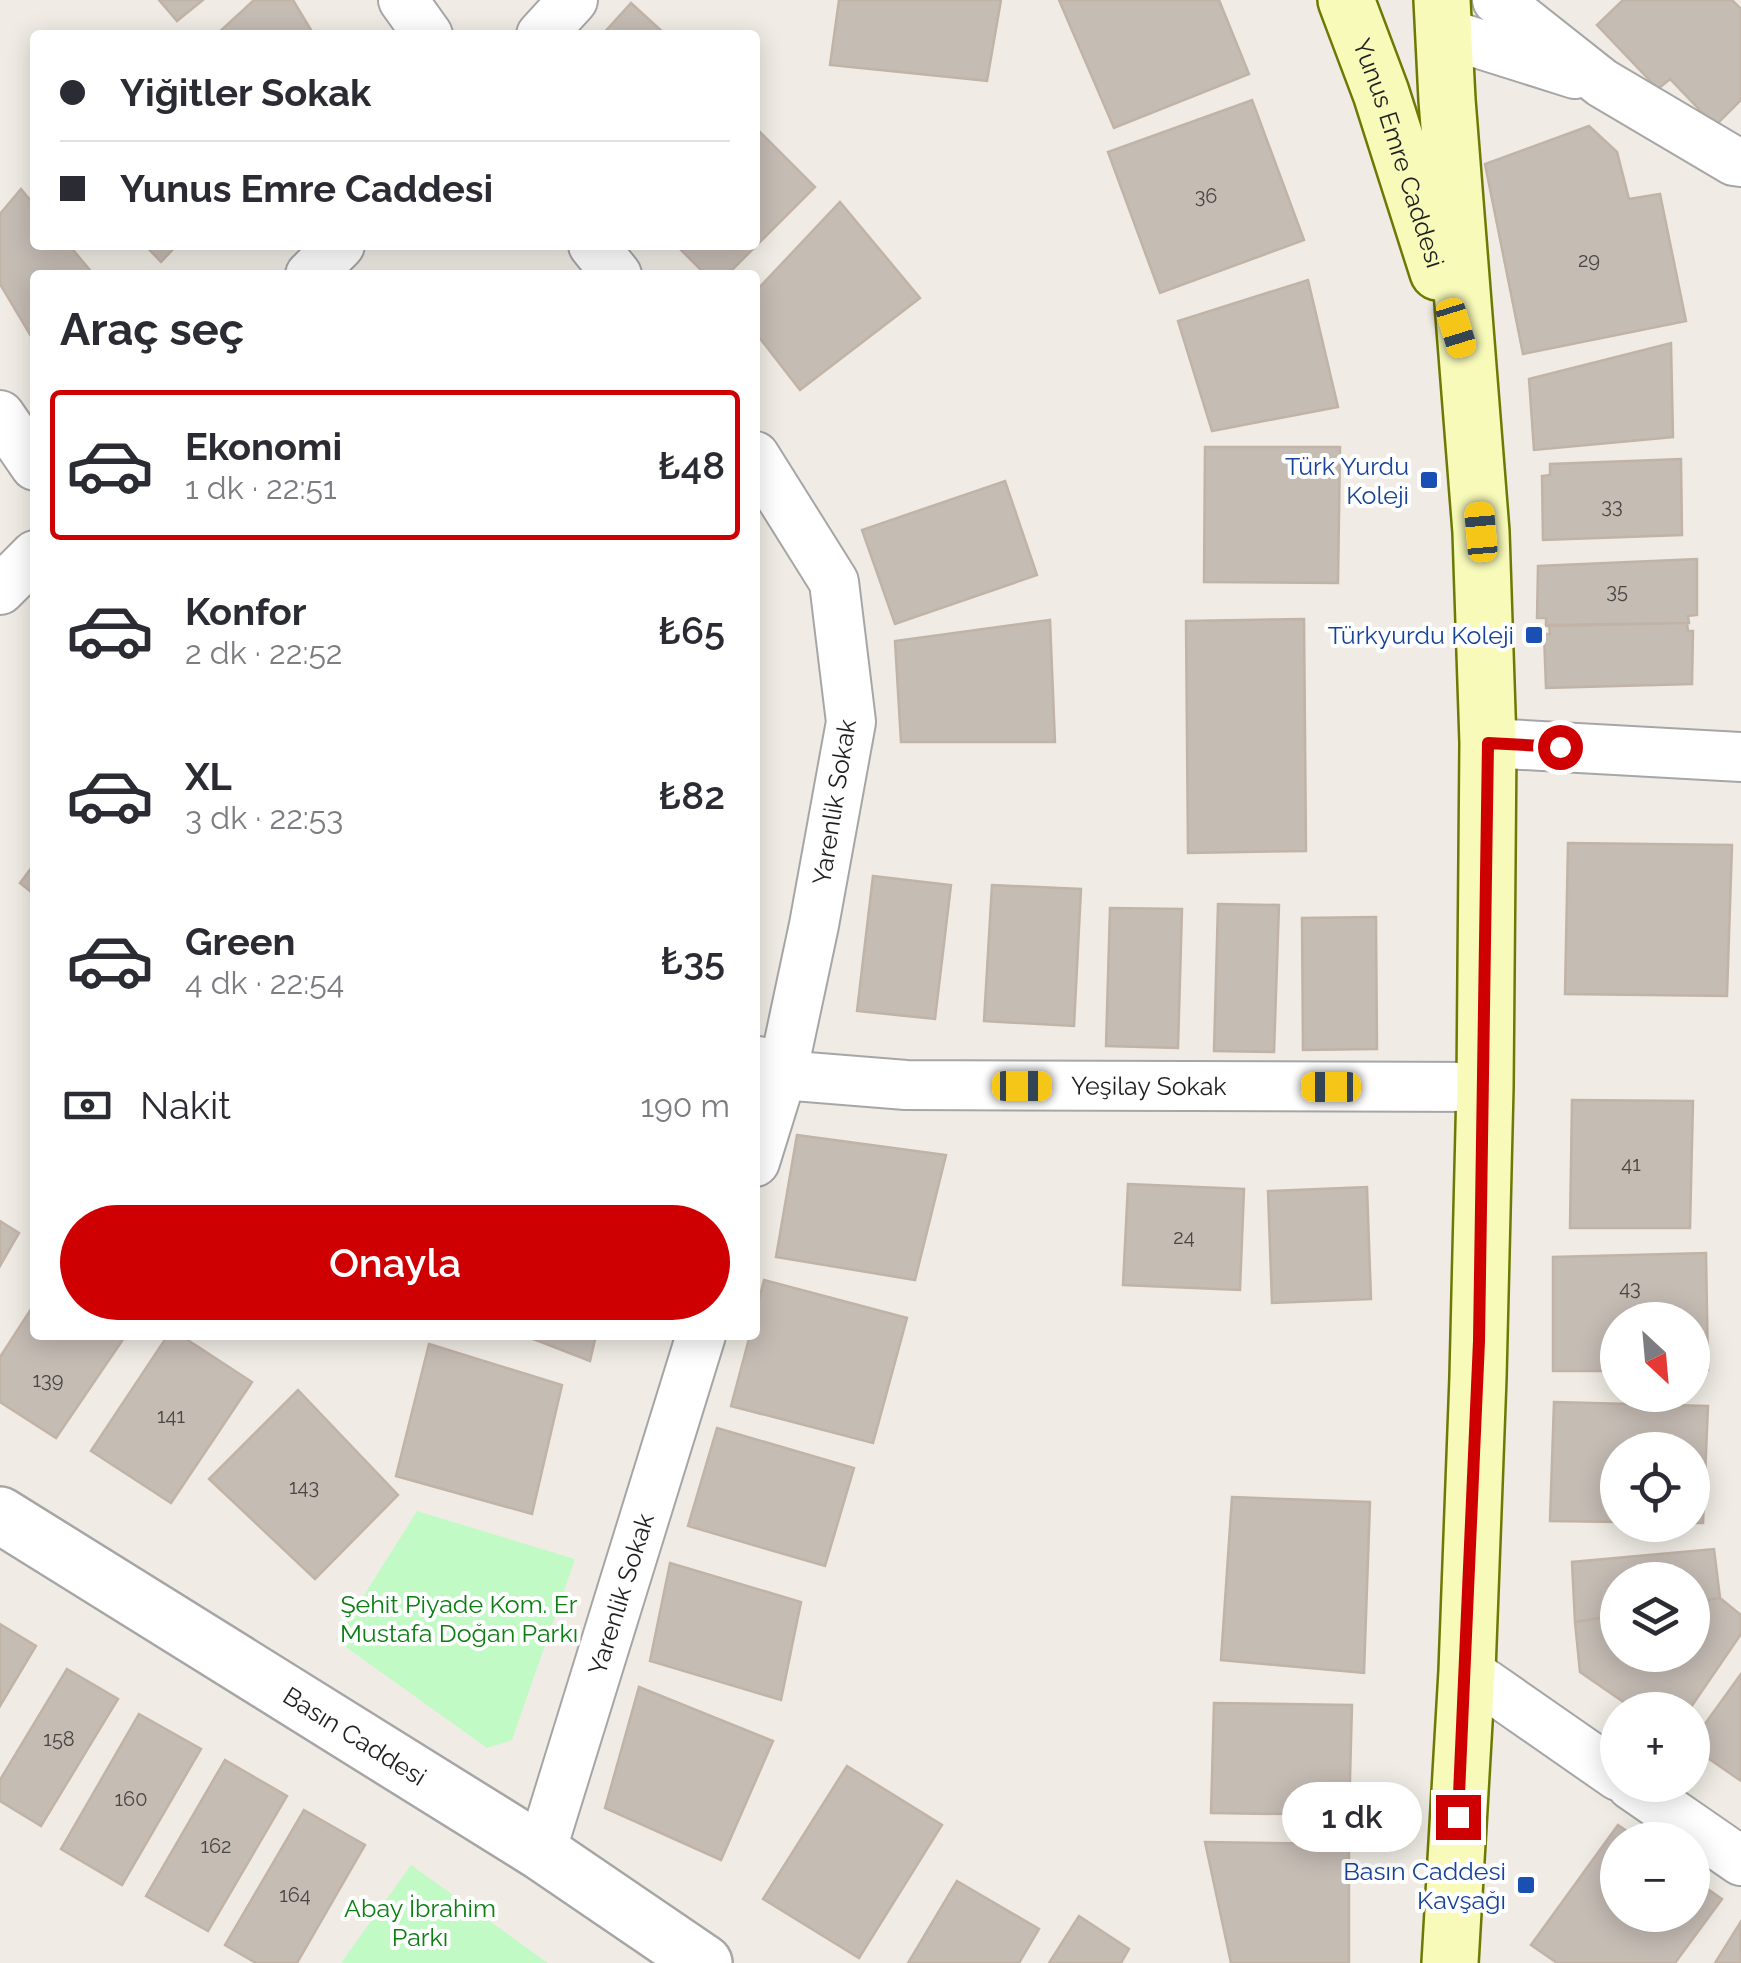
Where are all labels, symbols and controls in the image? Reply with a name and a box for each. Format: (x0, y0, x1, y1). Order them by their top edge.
street label: Yunus Emre Caddesi (1347, 34, 1451, 271)
text: Yiğitler Sokak (120, 70, 371, 115)
text: Yunus Emre Caddesi (120, 166, 493, 211)
house number: 36 (1195, 184, 1217, 208)
house number: 29 (1578, 248, 1600, 272)
car (1433, 295, 1479, 361)
text: Araç seç (60, 303, 244, 356)
icon: car (65, 420, 155, 510)
text: Ekonomi (185, 424, 342, 469)
text: ₺48 (658, 443, 725, 488)
place label: Türk Yurdu Koleji (1285, 451, 1409, 510)
text: 1 dk · 22:51 (185, 469, 337, 506)
marker: Türk Yurdu Koleji (1418, 469, 1440, 491)
house number: 33 (1601, 494, 1623, 518)
car (1463, 501, 1499, 563)
house number: 35 (1606, 579, 1628, 603)
icon: car (65, 585, 155, 675)
text: Konfor (185, 589, 307, 634)
text: ₺65 (658, 608, 725, 653)
place label: Türkyurdu Koleji (1328, 620, 1514, 650)
marker: Türkyurdu Koleji (1523, 624, 1545, 646)
text: 2 dk · 22:52 (185, 634, 343, 671)
street label: Yarenlik Sokak (806, 716, 862, 887)
route start (1538, 725, 1583, 770)
icon: car (65, 750, 155, 840)
text: XL (185, 754, 232, 799)
text: ₺82 (659, 773, 725, 818)
text: 3 dk · 22:53 (185, 799, 343, 836)
icon: car (65, 915, 155, 1005)
text: Green (185, 919, 295, 964)
text: ₺35 (661, 938, 725, 983)
text: 4 dk · 22:54 (185, 964, 344, 1001)
car (992, 1071, 1052, 1101)
street label: Yeşilay Sokak (1071, 1071, 1227, 1101)
car (1301, 1072, 1361, 1102)
icon: cash (60, 1078, 115, 1133)
text: Nakit (140, 1083, 231, 1128)
text: 190 m (640, 1087, 730, 1124)
house number: 41 (1621, 1152, 1641, 1176)
button: Onayla (60, 1205, 730, 1320)
house number: 24 (1173, 1225, 1195, 1249)
house number: 43 (1619, 1276, 1641, 1300)
north arrow (1600, 1302, 1710, 1412)
map controls (1600, 1302, 1710, 1932)
house number: 139 (33, 1368, 63, 1392)
house number: 141 (157, 1404, 185, 1428)
button: locate (1600, 1432, 1710, 1542)
house number: 143 (289, 1475, 319, 1499)
street label: Yarenlik Sokak (582, 1509, 660, 1678)
button: layers (1600, 1562, 1710, 1672)
park label: Şehit Piyade Kom. Er Mustafa Doğan Parkı (340, 1589, 578, 1648)
street label: Basın Caddesi (278, 1680, 432, 1792)
button: + (1600, 1692, 1710, 1802)
house number: 158 (43, 1727, 75, 1751)
callout: 1 dk (1283, 1782, 1423, 1852)
house number: 160 (115, 1787, 147, 1811)
route end (1436, 1795, 1481, 1840)
text: 1 dk (1322, 1798, 1382, 1835)
button: − (1600, 1822, 1710, 1932)
house number: 162 (200, 1834, 232, 1858)
place label: Basın Caddesi Kavşağı (1343, 1856, 1506, 1915)
marker: Basın Caddesi Kavşağı (1515, 1874, 1537, 1896)
house number: 164 (279, 1883, 311, 1907)
park label: Abay İbrahim Parkı (344, 1893, 496, 1952)

